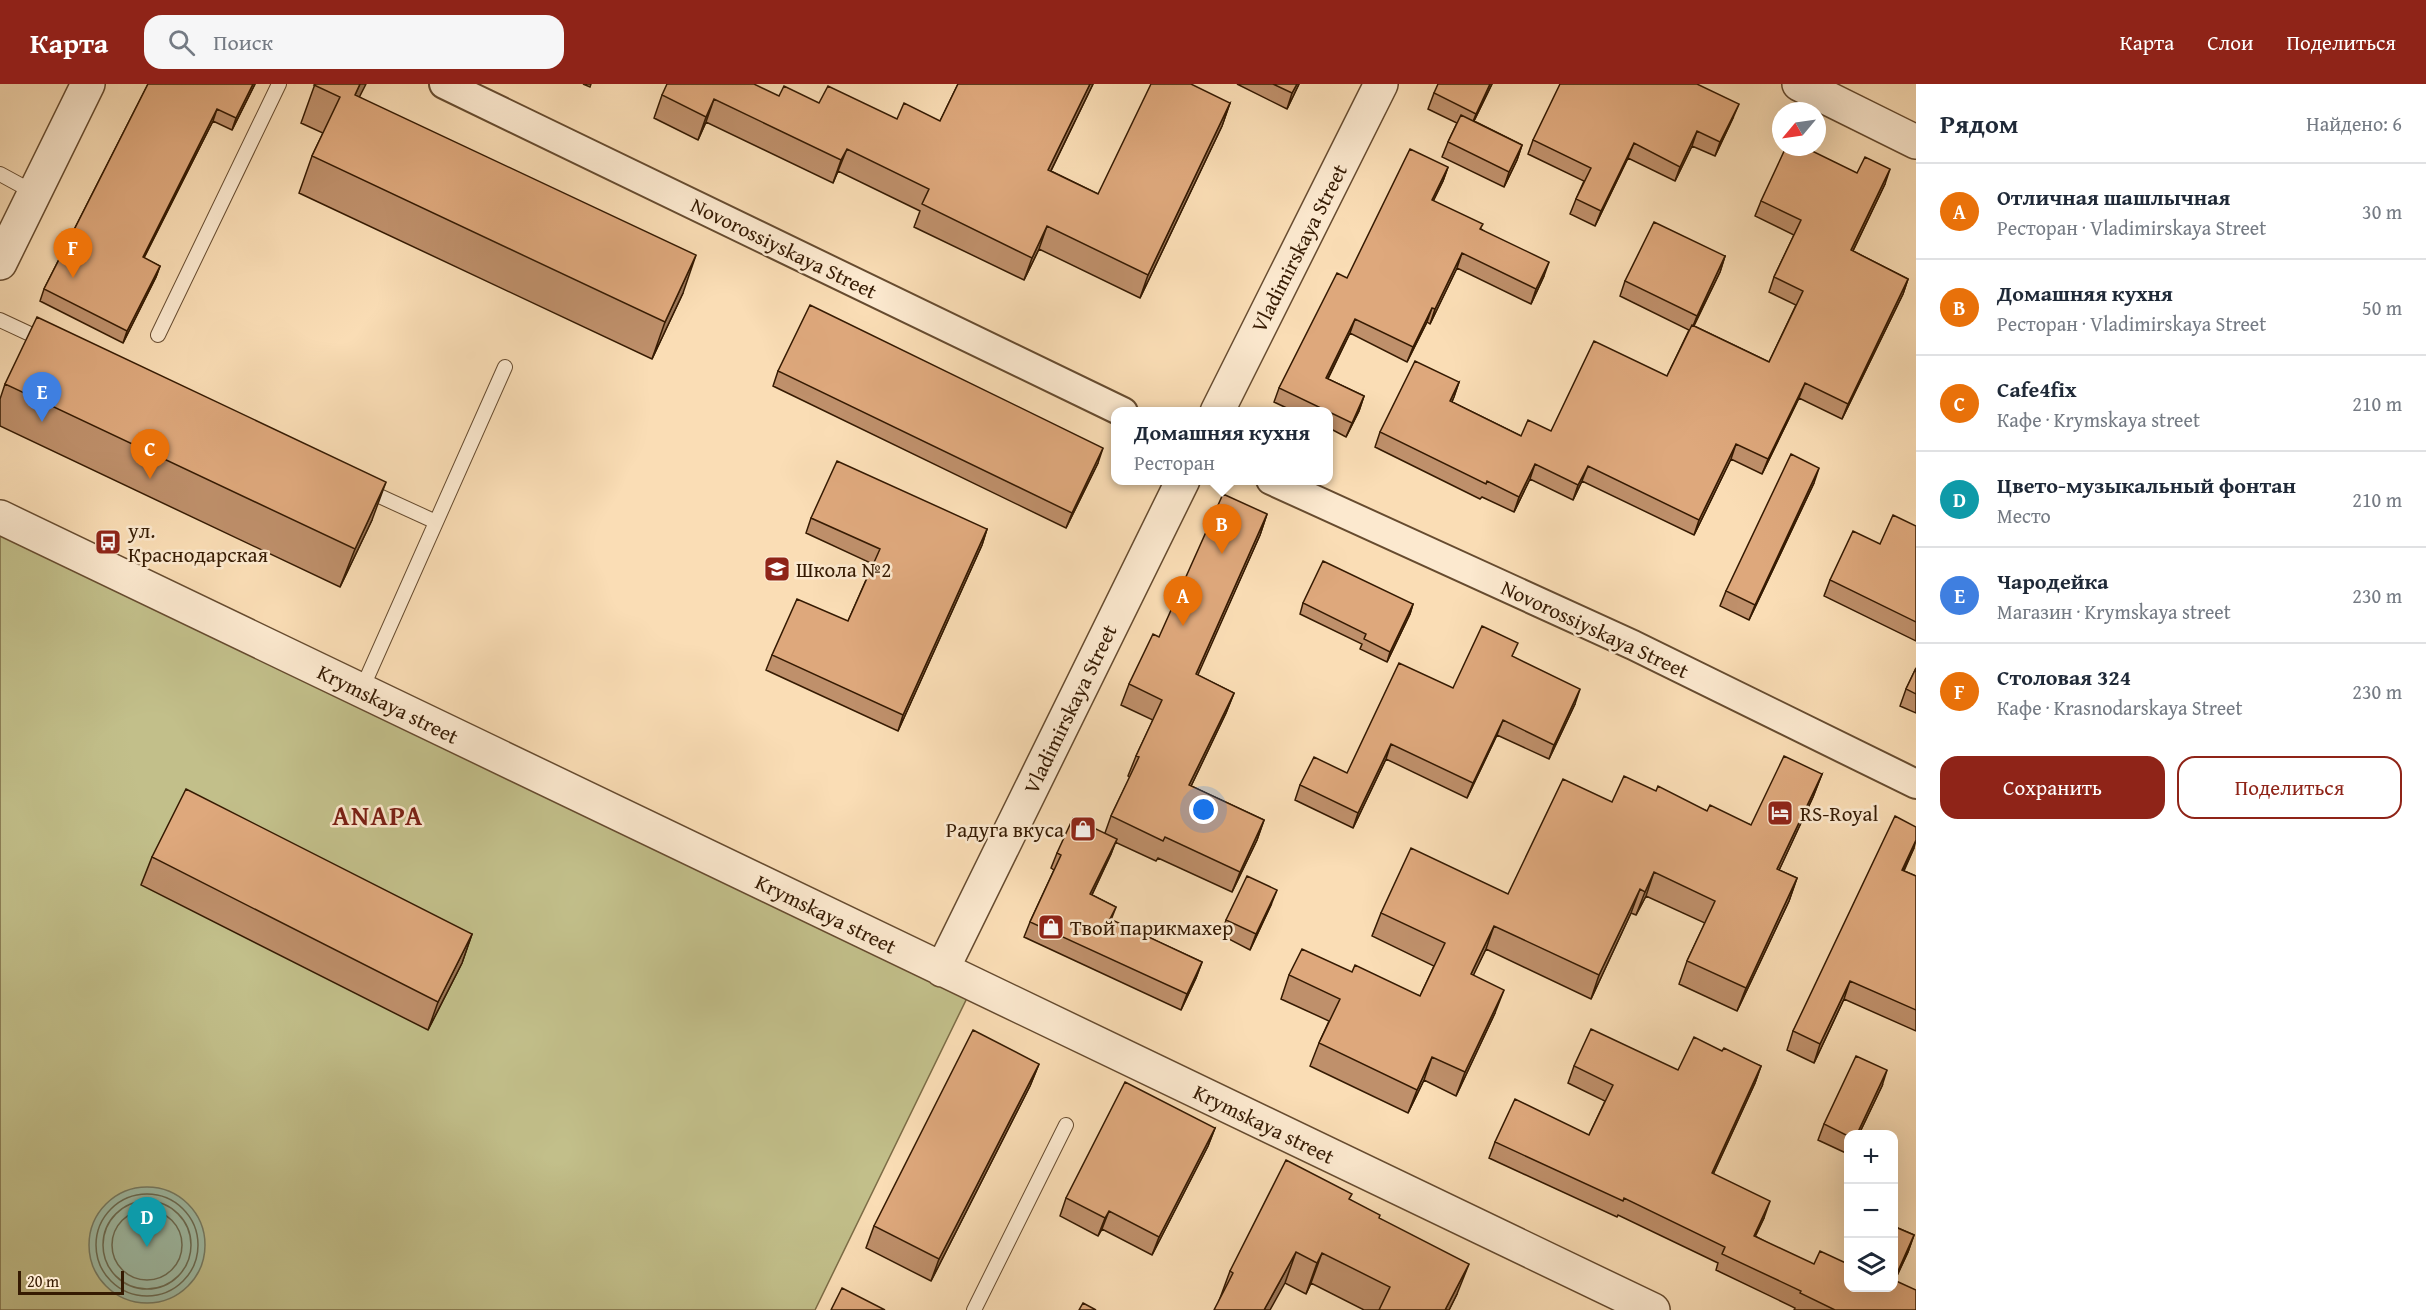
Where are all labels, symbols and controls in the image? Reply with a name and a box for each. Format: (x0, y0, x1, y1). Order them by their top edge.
search box (144, 15, 564, 69)
text: Карта (30, 22, 108, 63)
icon: search (165, 26, 198, 59)
text: Поиск (213, 26, 273, 58)
text: Карта (2120, 27, 2174, 58)
text: Слои (2207, 27, 2253, 58)
text: Поделиться (2286, 27, 2396, 58)
north arrow (1772, 102, 1826, 156)
text: Рядом (1940, 104, 2018, 143)
text: Найдено: 6 (2306, 109, 2402, 138)
street label: Vladimirskaya Street (1243, 158, 1355, 338)
text: Отличная шашлычная (1997, 181, 2230, 213)
street label: Novorossiyskaya Street (686, 189, 883, 307)
text: A (1953, 197, 1966, 226)
text: 30 m (2362, 197, 2402, 226)
text: Ресторан · Vladimirskaya Street (1997, 213, 2266, 242)
pin: F (54, 228, 92, 278)
text: Домашняя кухня (1997, 277, 2173, 309)
text: B (1953, 293, 1966, 322)
text: 50 m (2362, 293, 2402, 322)
text: Ресторан · Vladimirskaya Street (1997, 309, 2266, 338)
pin: E (22, 372, 62, 422)
text: Cafe4fix (1997, 373, 2077, 405)
text: C (1954, 389, 1965, 418)
text: 210 m (2352, 389, 2402, 418)
text: Кафе · Krymskaya street (1997, 405, 2200, 434)
popup (1111, 407, 1333, 485)
text: Домашняя кухня (1134, 416, 1310, 448)
pin: C (130, 430, 170, 479)
text: Ресторан (1134, 448, 1215, 477)
text: Цвето-музыкальный фонтан (1997, 469, 2296, 501)
text: D (1953, 485, 1966, 514)
text: 210 m (2352, 485, 2402, 514)
text: Место (1997, 501, 2051, 530)
pin: B (1202, 504, 1242, 554)
place label: ул. Краснодарская (127, 515, 268, 570)
bus stop icon: ул. Краснодарская (93, 527, 123, 557)
school or university icon: Школа №2 (762, 554, 792, 584)
place label: Школа №2 (796, 554, 891, 585)
text: Чародейка (1997, 565, 2108, 597)
street label: Novorossiyskaya Street (1496, 572, 1694, 686)
pin: A (1164, 576, 1202, 626)
text: E (1954, 581, 1965, 610)
text: 230 m (2352, 581, 2402, 610)
text: Магазин · Krymskaya street (1997, 597, 2231, 626)
street label: Vladimirskaya Street (1015, 618, 1125, 799)
street label: Krymskaya street (312, 656, 464, 752)
text: Столовая 324 (1997, 661, 2131, 693)
text: F (1954, 677, 1965, 706)
text: 230 m (2352, 677, 2402, 706)
text: Кафе · Krasnodarskaya Street (1997, 693, 2242, 722)
button: Сохранить (1940, 756, 2165, 819)
button: Поделиться (2177, 756, 2402, 819)
district label: ANAPA (332, 795, 424, 835)
your location (1189, 795, 1218, 824)
hotel icon: RS-Royal (1765, 798, 1795, 828)
place label: RS-Royal (1800, 798, 1878, 829)
place label: Радуга вкуса (946, 814, 1064, 845)
shop icon: Радуга вкуса (1068, 814, 1098, 844)
street label: Krymskaya street (750, 866, 902, 962)
shop icon: Твой парикмахер (1036, 912, 1066, 942)
place label: Твой парикмахер (1070, 912, 1233, 943)
street label: Krymskaya street (1188, 1076, 1340, 1172)
map controls (1844, 1130, 1898, 1292)
button: + (1844, 1130, 1898, 1184)
button: − (1844, 1184, 1898, 1238)
pin: D (128, 1198, 166, 1247)
button: layers (1844, 1238, 1898, 1292)
scale bar (18, 1268, 124, 1296)
text: 20 m (27, 1269, 59, 1293)

